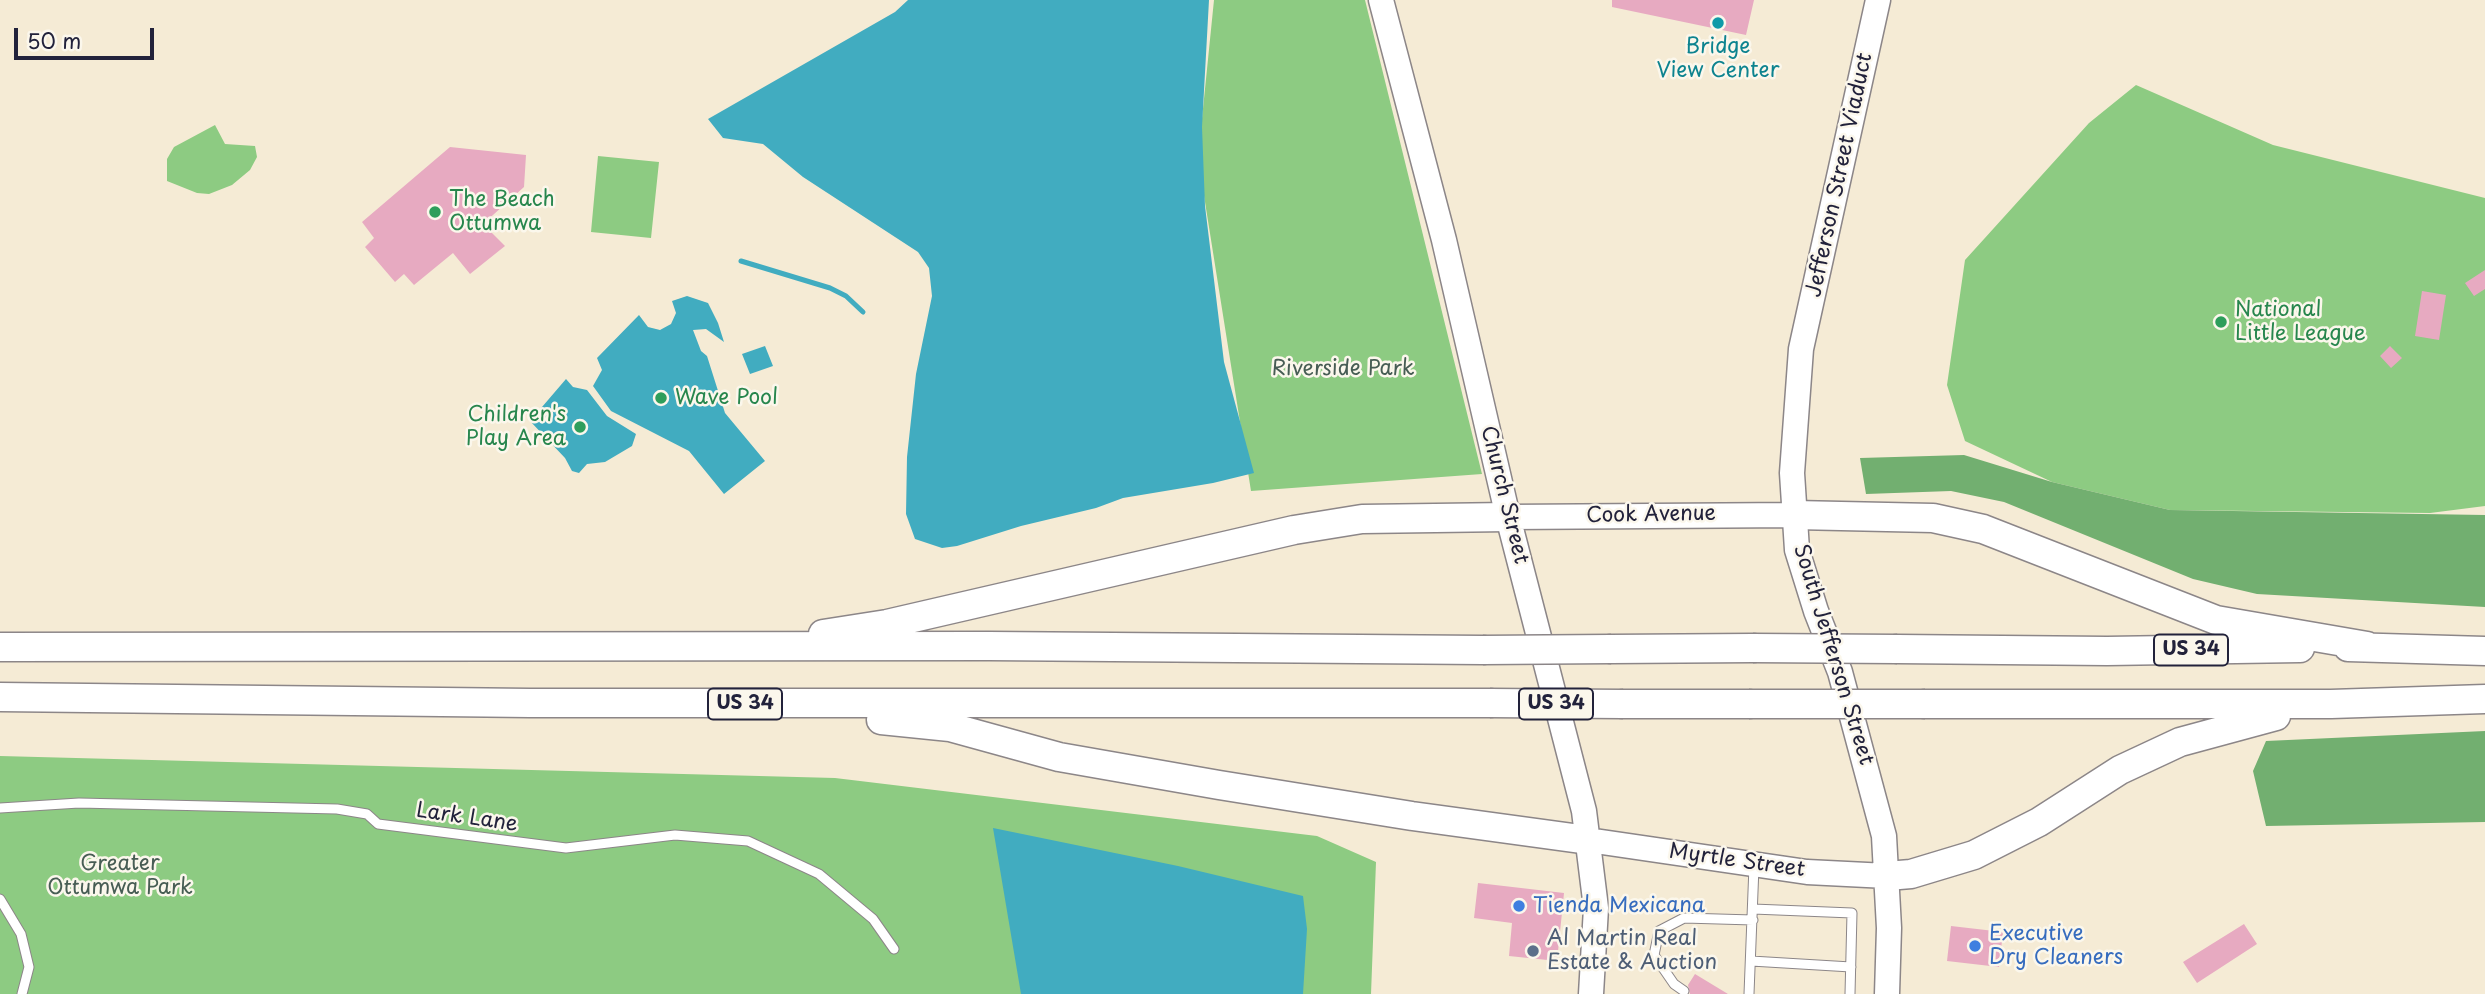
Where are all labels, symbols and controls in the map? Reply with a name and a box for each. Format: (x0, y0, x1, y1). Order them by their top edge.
scale bar (18, 14, 158, 58)
marker: Bridge View Center (1710, 15, 1726, 31)
text: 50 m (27, 24, 81, 56)
place label: Bridge View Center (1657, 34, 1779, 84)
street label: Jefferson Street Viaduct (1802, 51, 1878, 299)
place label: The Beach Ottumwa (449, 187, 555, 237)
marker: The Beach Ottumwa (427, 204, 443, 220)
place label: National Little League (2235, 297, 2366, 347)
marker: National Little League (2213, 314, 2229, 330)
park label: Riverside Park (1271, 356, 1415, 382)
place label: Wave Pool (675, 385, 778, 411)
marker: Wave Pool (653, 390, 669, 406)
place label: Children's Play Area (466, 402, 566, 452)
marker: Children's Play Area (572, 419, 588, 435)
street label: Church Street (1475, 423, 1533, 567)
street label: Cook Avenue (1586, 501, 1716, 529)
street label: South Jefferson Street (1787, 542, 1879, 768)
road number: US 34 (2154, 635, 2228, 666)
road number: US 34 (708, 688, 782, 720)
road number: US 34 (1519, 688, 1593, 720)
street label: Lark Lane (415, 798, 519, 838)
street label: Myrtle Street (1667, 839, 1807, 883)
park label: Greater Ottumwa Park (47, 851, 193, 901)
place label: Tienda Mexicana (1533, 893, 1705, 919)
marker: Tienda Mexicana (1511, 898, 1527, 914)
place label: Executive Dry Cleaners (1989, 921, 2123, 971)
place label: Al Martin Real Estate & Auction (1547, 926, 1717, 976)
marker: Executive Dry Cleaners (1967, 938, 1983, 954)
marker: Al Martin Real Estate & Auction (1525, 943, 1541, 959)

